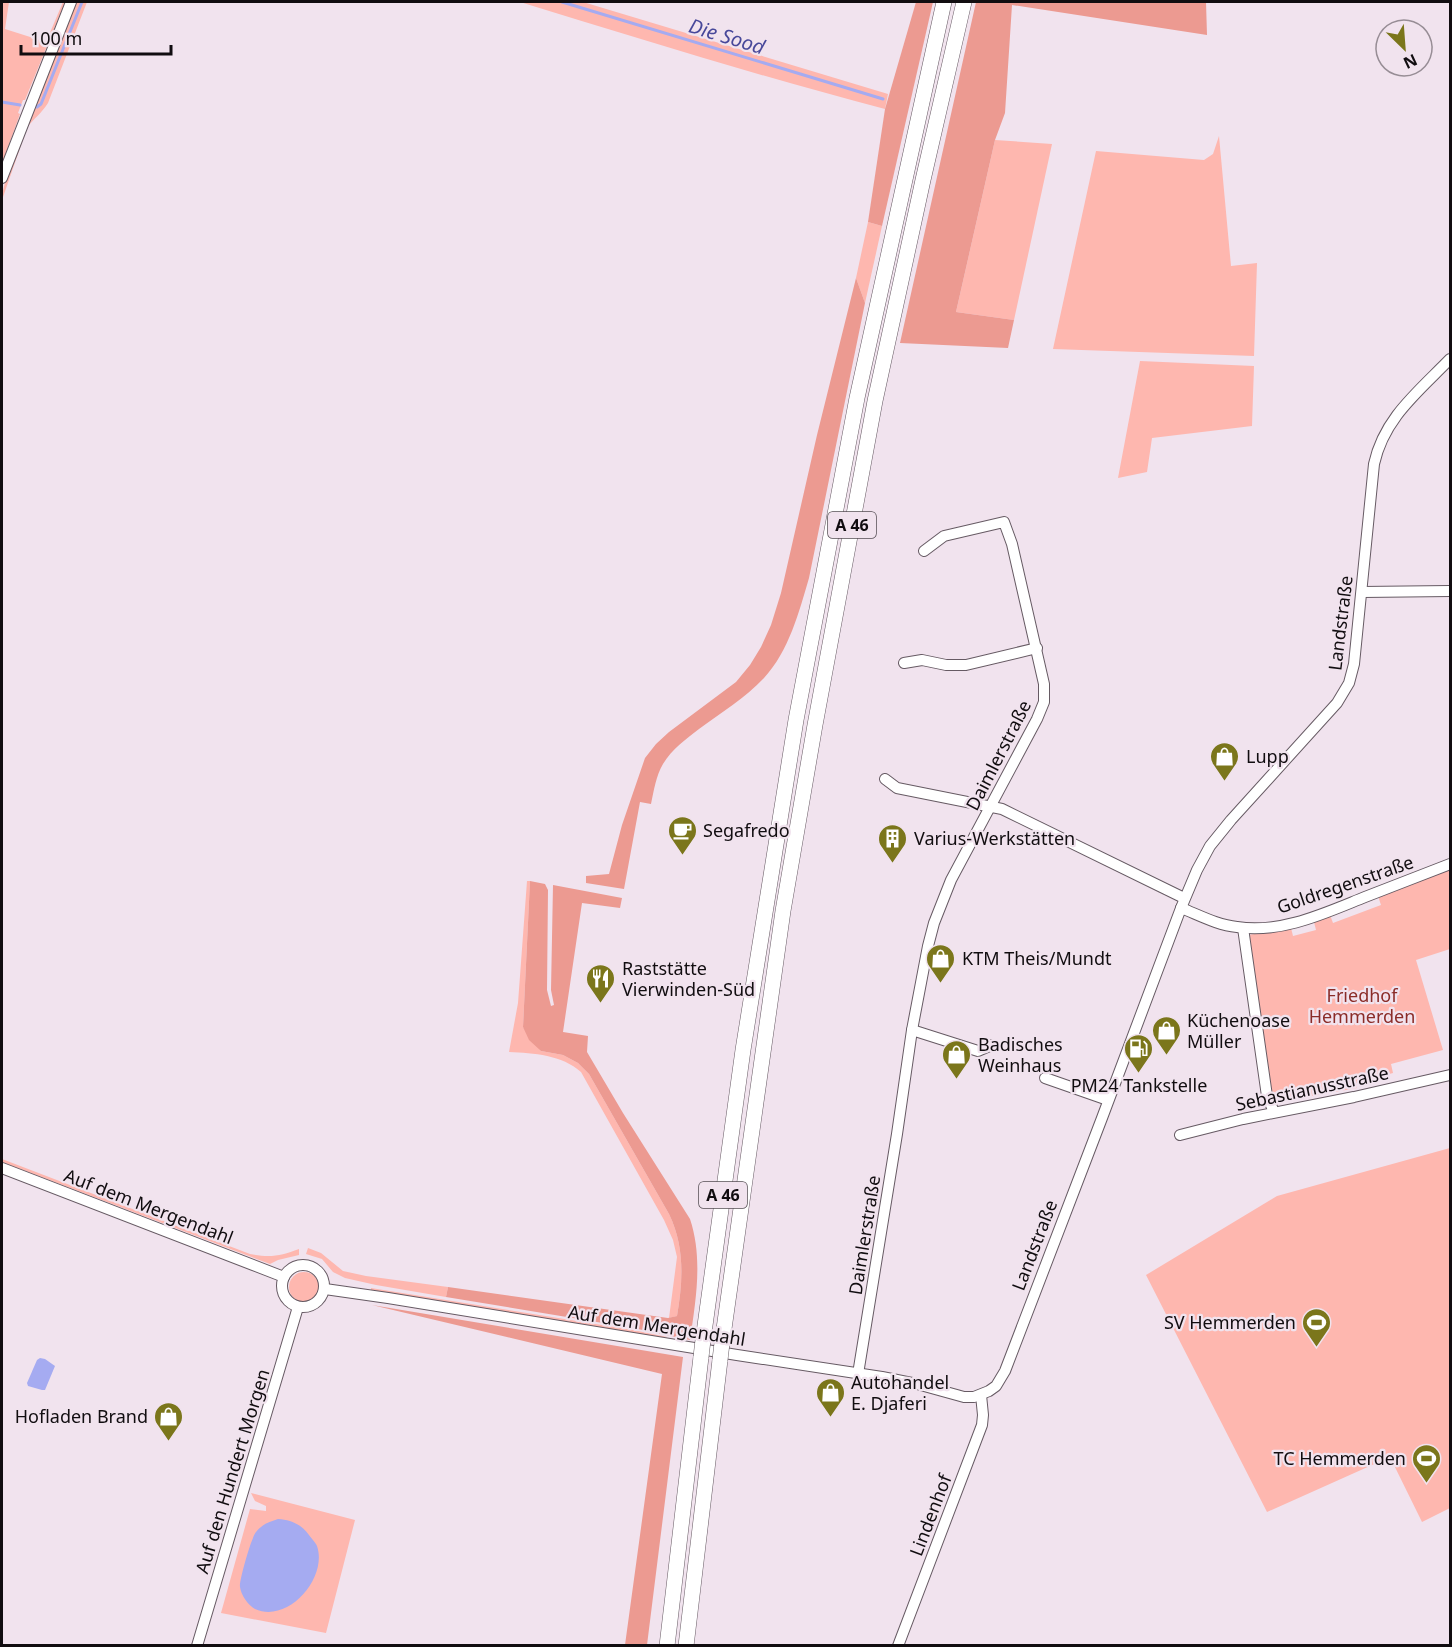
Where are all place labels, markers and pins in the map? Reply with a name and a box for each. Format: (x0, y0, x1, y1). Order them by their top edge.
shop icon: Lupp (1209, 740, 1241, 782)
place label: Lupp (1246, 744, 1289, 768)
cafe icon: Segafredo (666, 814, 698, 856)
place label: Segafredo (703, 818, 790, 842)
building icon: Varius-Werkstätten (877, 822, 909, 864)
place label: Varius-Werkstätten (914, 826, 1075, 850)
shop icon: KTM Theis/Mundt (925, 942, 957, 984)
place label: KTM Theis/Mundt (962, 946, 1112, 970)
place label: Raststätte Vierwinden-Süd (622, 956, 755, 1001)
restaurant icon: Raststätte Vierwinden-Süd (585, 962, 617, 1004)
place label: Küchenoase Müller (1187, 1008, 1290, 1053)
shop icon: Küchenoase Müller (1150, 1014, 1182, 1056)
place label: Badisches Weinhaus (978, 1032, 1063, 1077)
fuel station icon: PM24 Tankstelle (1123, 1032, 1155, 1074)
shop icon: Badisches Weinhaus (941, 1038, 973, 1080)
place label: PM24 Tankstelle (1071, 1073, 1207, 1097)
sports icon: SV Hemmerden (1301, 1306, 1333, 1348)
place label: SV Hemmerden (1164, 1310, 1296, 1334)
place label: Autohandel E. Djaferi (851, 1370, 949, 1415)
shop icon: Autohandel E. Djaferi (814, 1376, 846, 1418)
shop icon: Hofladen Brand (153, 1400, 185, 1442)
place label: Hofladen Brand (15, 1404, 148, 1428)
sports icon: TC Hemmerden (1411, 1442, 1443, 1484)
place label: TC Hemmerden (1274, 1446, 1406, 1470)

